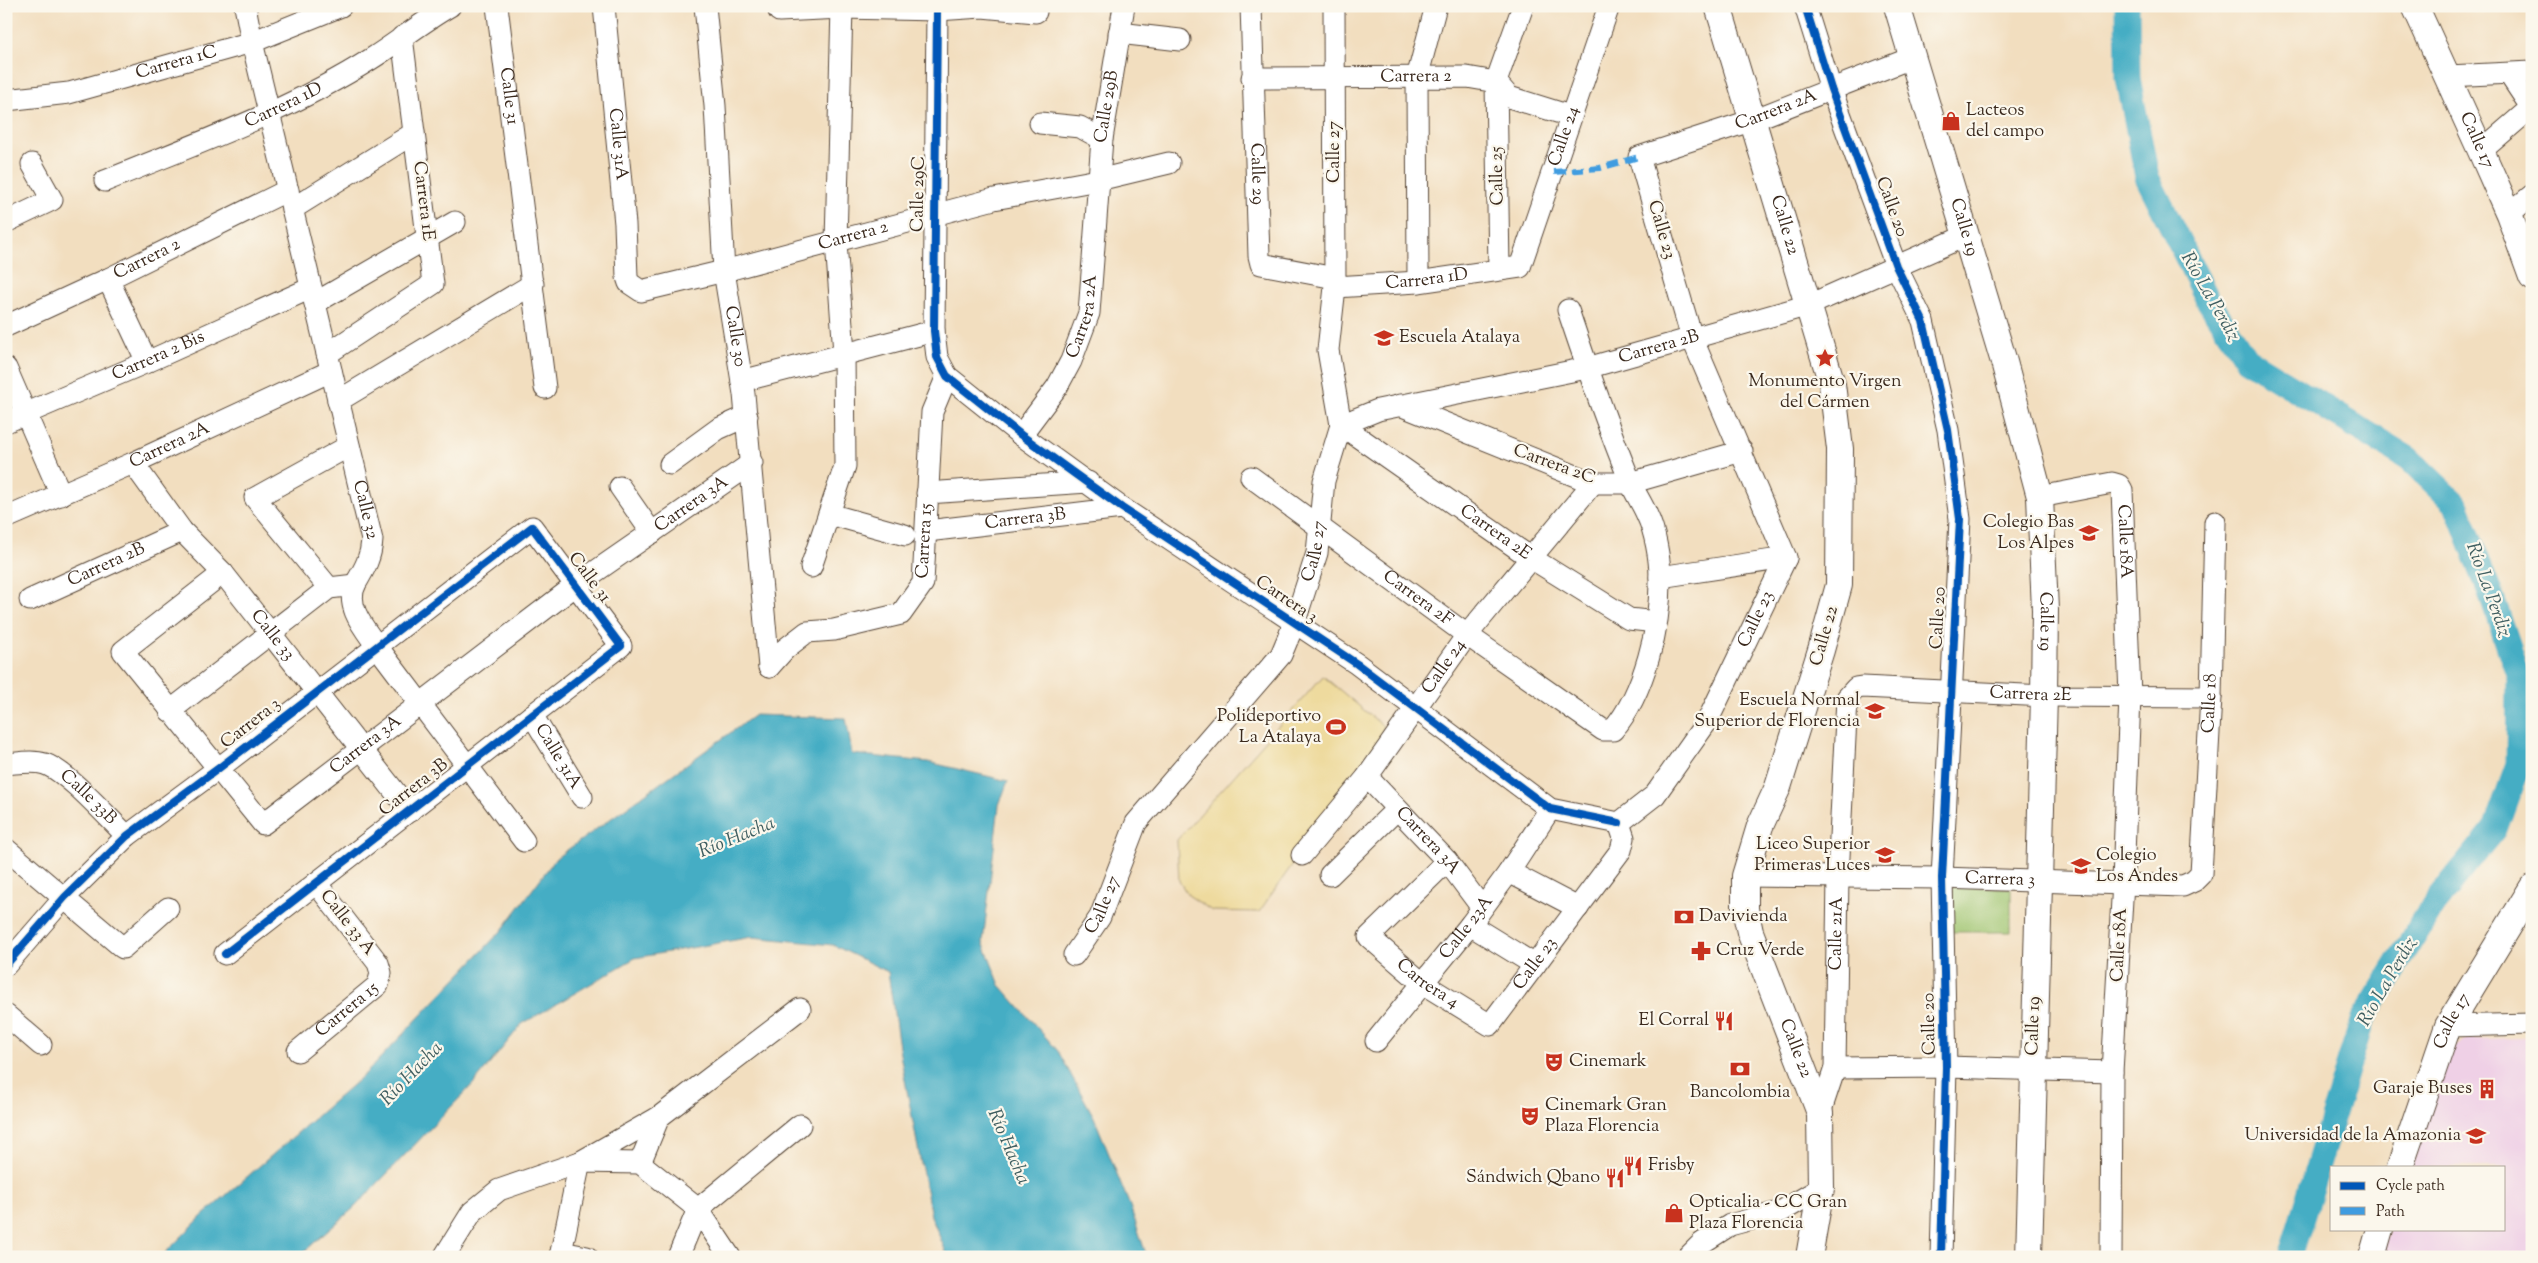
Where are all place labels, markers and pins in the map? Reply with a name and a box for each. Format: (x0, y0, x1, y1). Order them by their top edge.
place label: Lacteos del campo (1966, 98, 2044, 145)
shop icon: Lacteos del campo (1940, 110, 1962, 132)
place label: Escuela Atalaya (1399, 325, 1520, 351)
school or university icon: Escuela Atalaya (1373, 327, 1395, 349)
place icon: Monumento Virgen del Cármen (1814, 347, 1836, 369)
place label: Monumento Virgen del Cármen (1748, 369, 1902, 416)
place label: Colegio Bas Los Alpes (1983, 510, 2074, 557)
school or university icon: Colegio Bas Los Alpes (2078, 522, 2100, 544)
place label: Escuela Normal Superior de Florencia (1694, 688, 1860, 735)
school or university icon: Escuela Normal Superior de Florencia (1864, 700, 1886, 722)
place label: Polideportivo La Atalaya (1217, 704, 1321, 751)
sports icon: Polideportivo La Atalaya (1325, 716, 1347, 738)
place label: Liceo Superior Primeras Luces (1754, 832, 1870, 879)
place label: Colegio Los Andes (2096, 843, 2178, 890)
school or university icon: Liceo Superior Primeras Luces (1874, 844, 1896, 866)
school or university icon: Colegio Los Andes (2070, 855, 2092, 877)
place label: Davivienda (1699, 904, 1788, 930)
bank icon: Davivienda (1673, 906, 1695, 928)
place label: Cruz Verde (1716, 938, 1804, 964)
pharmacy icon: Cruz Verde (1690, 940, 1712, 962)
place label: El Corral (1639, 1008, 1709, 1034)
restaurant icon: El Corral (1713, 1010, 1735, 1032)
place label: Cinemark (1569, 1049, 1647, 1075)
theatre icon: Cinemark (1543, 1051, 1565, 1073)
bank icon: Bancolombia (1729, 1058, 1751, 1080)
place label: Garaje Buses (2373, 1076, 2472, 1102)
building icon: Garaje Buses (2476, 1078, 2498, 1100)
place label: Bancolombia (1690, 1080, 1790, 1106)
place label: Cinemark Gran Plaza Florencia (1545, 1093, 1667, 1140)
theatre icon: Cinemark Gran Plaza Florencia (1519, 1105, 1541, 1127)
place label: Universidad de la Amazonia (2244, 1123, 2461, 1149)
school or university icon: Universidad de la Amazonia (2465, 1125, 2487, 1147)
place label: Frisby (1648, 1153, 1695, 1179)
restaurant icon: Frisby (1622, 1155, 1644, 1177)
place label: Sándwich Qbano (1466, 1165, 1600, 1191)
restaurant icon: Sándwich Qbano (1604, 1167, 1626, 1189)
place label: Opticalia - CC Gran Plaza Florencia (1689, 1190, 1848, 1237)
shop icon: Opticalia - CC Gran Plaza Florencia (1663, 1202, 1685, 1224)

